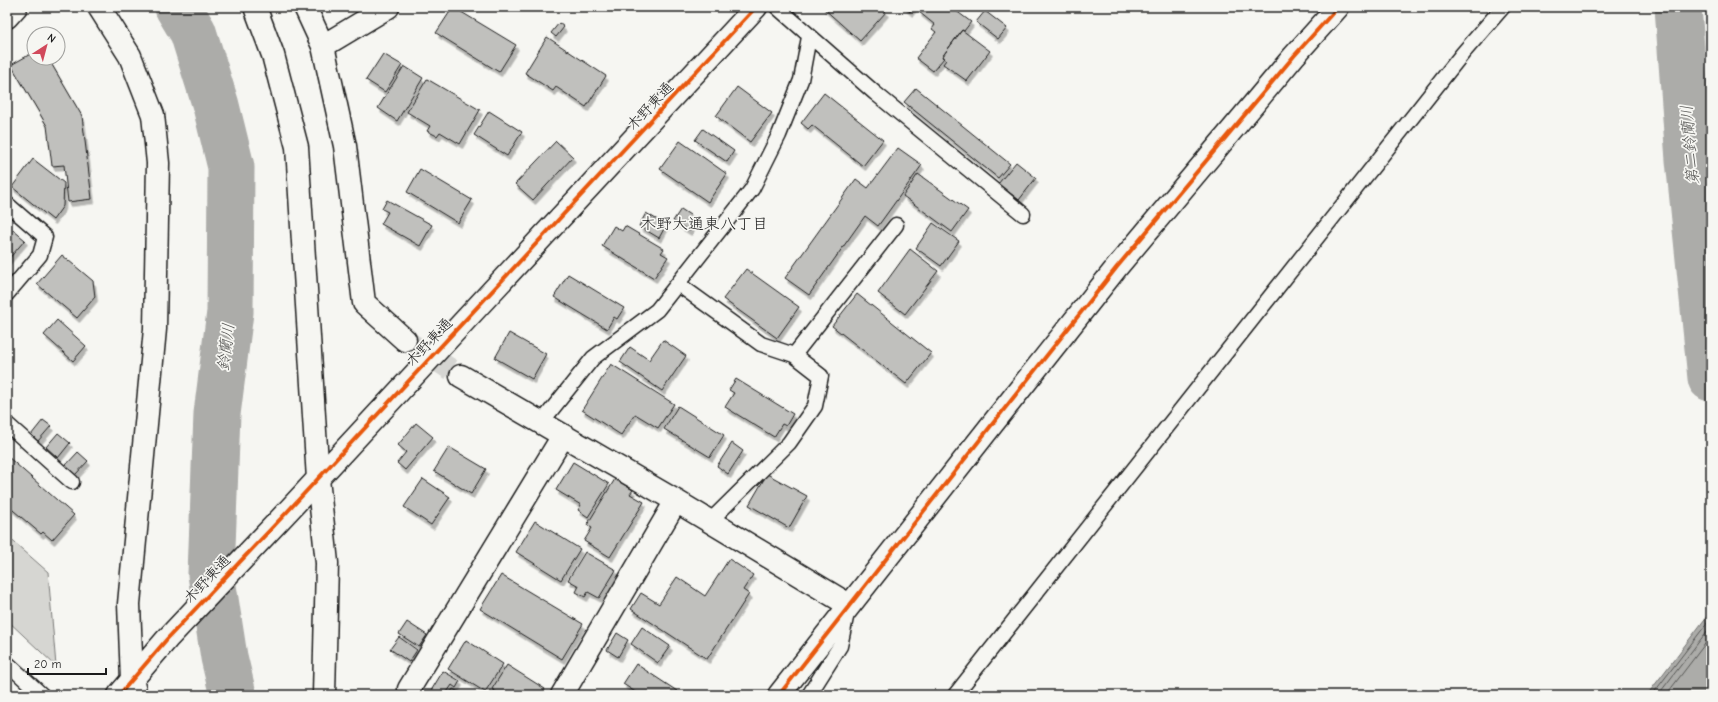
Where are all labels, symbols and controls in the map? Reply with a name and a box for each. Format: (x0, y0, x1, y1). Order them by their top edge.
north arrow (26, 26, 66, 66)
text: N (45, 31, 58, 46)
street label: 木野東通 (623, 78, 677, 134)
water label: 第二鈴蘭川 (1678, 104, 1702, 186)
district label: 木野大通東八丁目 (640, 215, 768, 233)
street label: 木野東通 (402, 314, 456, 370)
water label: 鈴蘭川 (214, 322, 238, 372)
street label: 木野東通 (180, 551, 234, 607)
scale bar (28, 650, 106, 676)
text: 20 m (34, 657, 62, 671)

